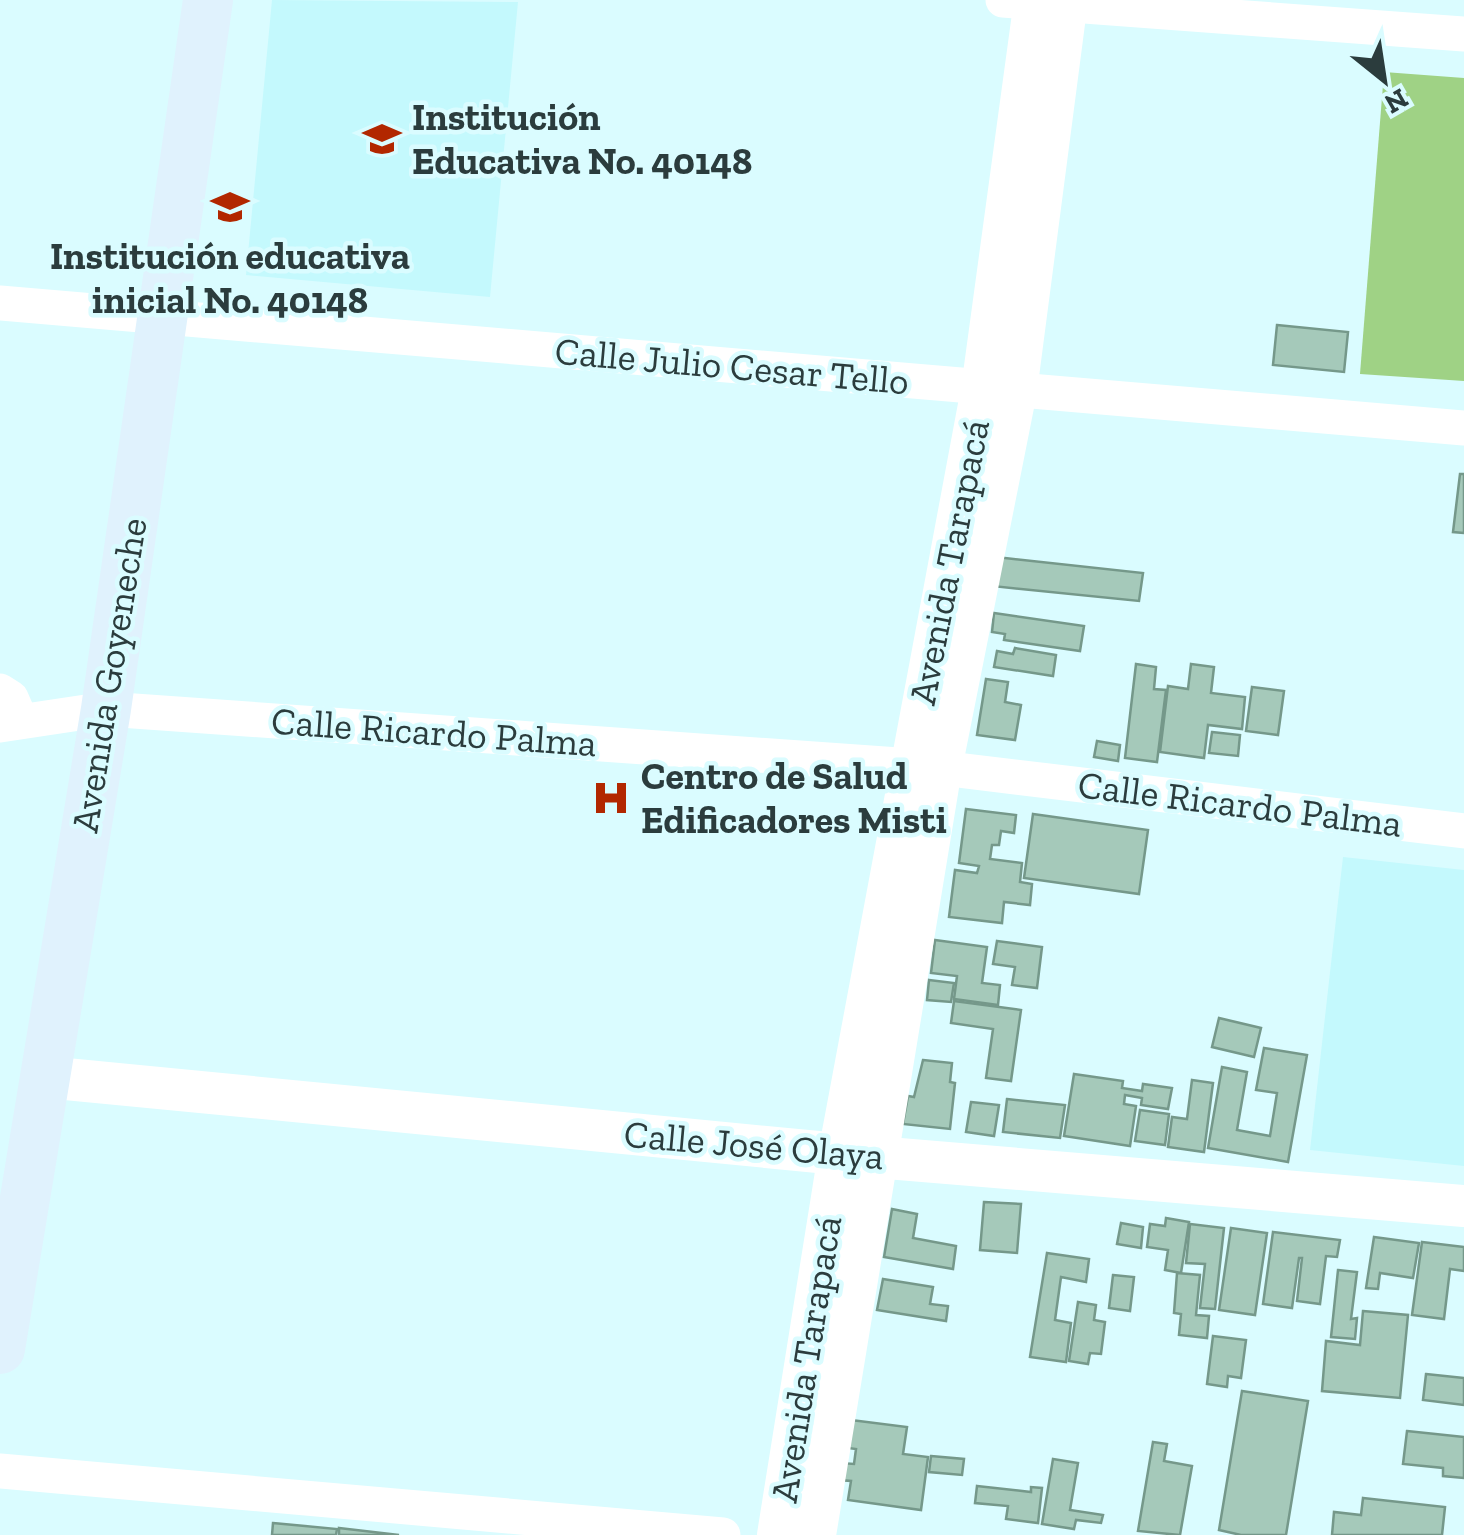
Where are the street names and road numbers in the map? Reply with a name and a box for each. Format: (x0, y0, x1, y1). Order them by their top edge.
street label: Calle Julio Cesar Tello (553, 328, 911, 404)
street label: Avenida Tarapacá (899, 416, 999, 708)
street label: Avenida Goyeneche (61, 514, 157, 836)
street label: Calle Ricardo Palma (270, 698, 598, 766)
street label: Calle Ricardo Palma (1076, 761, 1404, 847)
street label: Calle José Olaya (622, 1111, 886, 1179)
street label: Avenida Tarapacá (761, 1213, 851, 1505)

